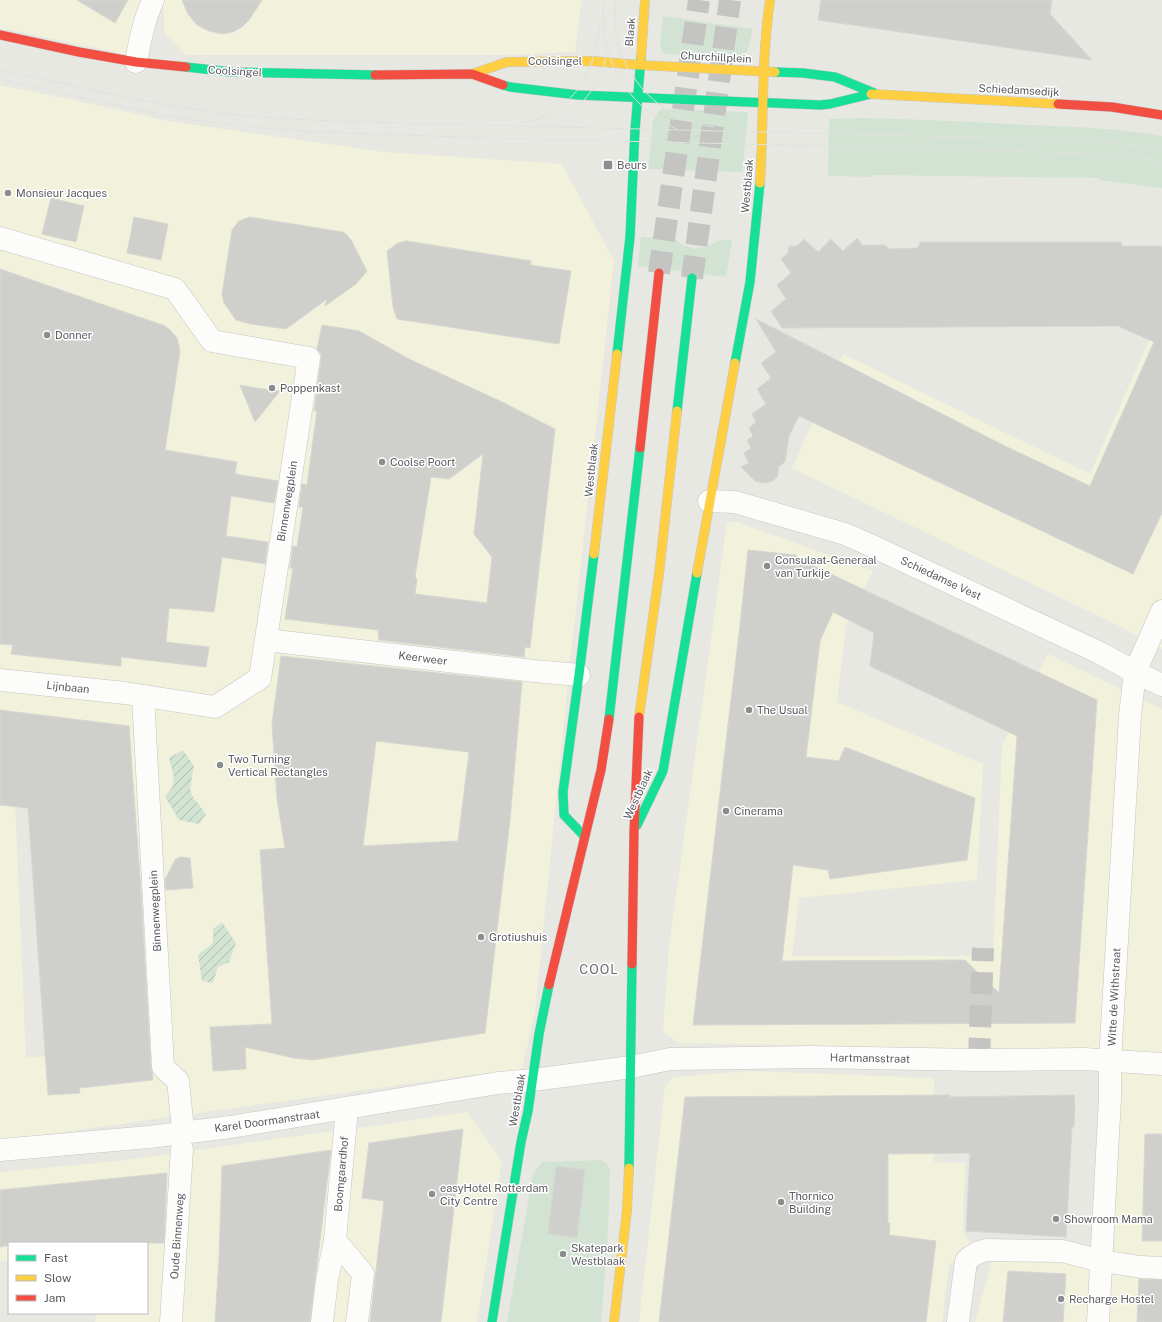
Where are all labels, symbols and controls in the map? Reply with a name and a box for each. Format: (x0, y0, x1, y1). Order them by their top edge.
street label: Blaak (623, 17, 637, 47)
street label: Churchillplein (680, 49, 752, 65)
street label: Coolsingel (528, 55, 582, 67)
street label: Coolsingel (208, 64, 262, 78)
street label: Schiedamsedijk (978, 82, 1060, 98)
marker: Beurs (602, 159, 614, 171)
place label: Beurs (617, 159, 647, 171)
street label: Westblaak (739, 159, 755, 213)
place label: Monsieur Jacques (16, 187, 108, 199)
marker: Monsieur Jacques (3, 188, 13, 198)
place label: Donner (55, 329, 92, 341)
marker: Donner (42, 330, 52, 340)
place label: Poppenkast (280, 382, 341, 394)
marker: Poppenkast (267, 383, 277, 393)
street label: Westblaak (582, 442, 600, 498)
place label: Coolse Poort (390, 456, 455, 468)
marker: Coolse Poort (377, 457, 387, 467)
street label: Binnenwegplein (275, 460, 299, 542)
place label: Consulaat-Generaal van Turkije (775, 554, 877, 579)
street label: Schiedamse Vest (899, 554, 983, 602)
marker: Consulaat-Generaal van Turkije (762, 561, 772, 571)
street label: Keerweer (398, 649, 448, 667)
street label: Lijnbaan (46, 679, 90, 695)
place label: The Usual (757, 704, 808, 716)
marker: The Usual (744, 705, 754, 715)
place label: Two Turning Vertical Rectangles (228, 753, 328, 778)
marker: Two Turning Vertical Rectangles (215, 760, 225, 770)
street label: Westblaak (621, 767, 655, 821)
place label: Cinerama (734, 805, 783, 817)
marker: Cinerama (721, 806, 731, 816)
street label: Binnenwegplein (147, 870, 163, 952)
place label: Grotiushuis (489, 931, 548, 943)
marker: Grotiushuis (476, 932, 486, 942)
street label: Witte de Withstraat (1105, 947, 1123, 1047)
district label: COOL (579, 962, 619, 977)
street label: Hartmansstraat (830, 1051, 910, 1065)
street label: Westblaak (506, 1072, 528, 1128)
street label: Karel Doormanstraat (214, 1108, 320, 1134)
street label: Boomgaardhof (332, 1135, 350, 1212)
place label: easyHotel Rotterdam City Centre (440, 1182, 548, 1207)
marker: easyHotel Rotterdam City Centre (427, 1189, 437, 1199)
place label: Thornico Building (789, 1190, 834, 1215)
street label: Oude Binnenweg (168, 1192, 186, 1280)
marker: Thornico Building (776, 1197, 786, 1207)
place label: Showroom Mama (1064, 1213, 1153, 1225)
marker: Showroom Mama (1051, 1214, 1061, 1224)
legend (8, 1242, 148, 1314)
place label: Skatepark Westblaak (571, 1242, 625, 1267)
marker: Skatepark Westblaak (558, 1249, 568, 1259)
text: Fast (44, 1251, 69, 1265)
text: Slow (44, 1271, 72, 1285)
text: Jam (44, 1291, 66, 1305)
place label: Recharge Hostel (1069, 1293, 1154, 1305)
marker: Recharge Hostel (1056, 1294, 1066, 1304)

